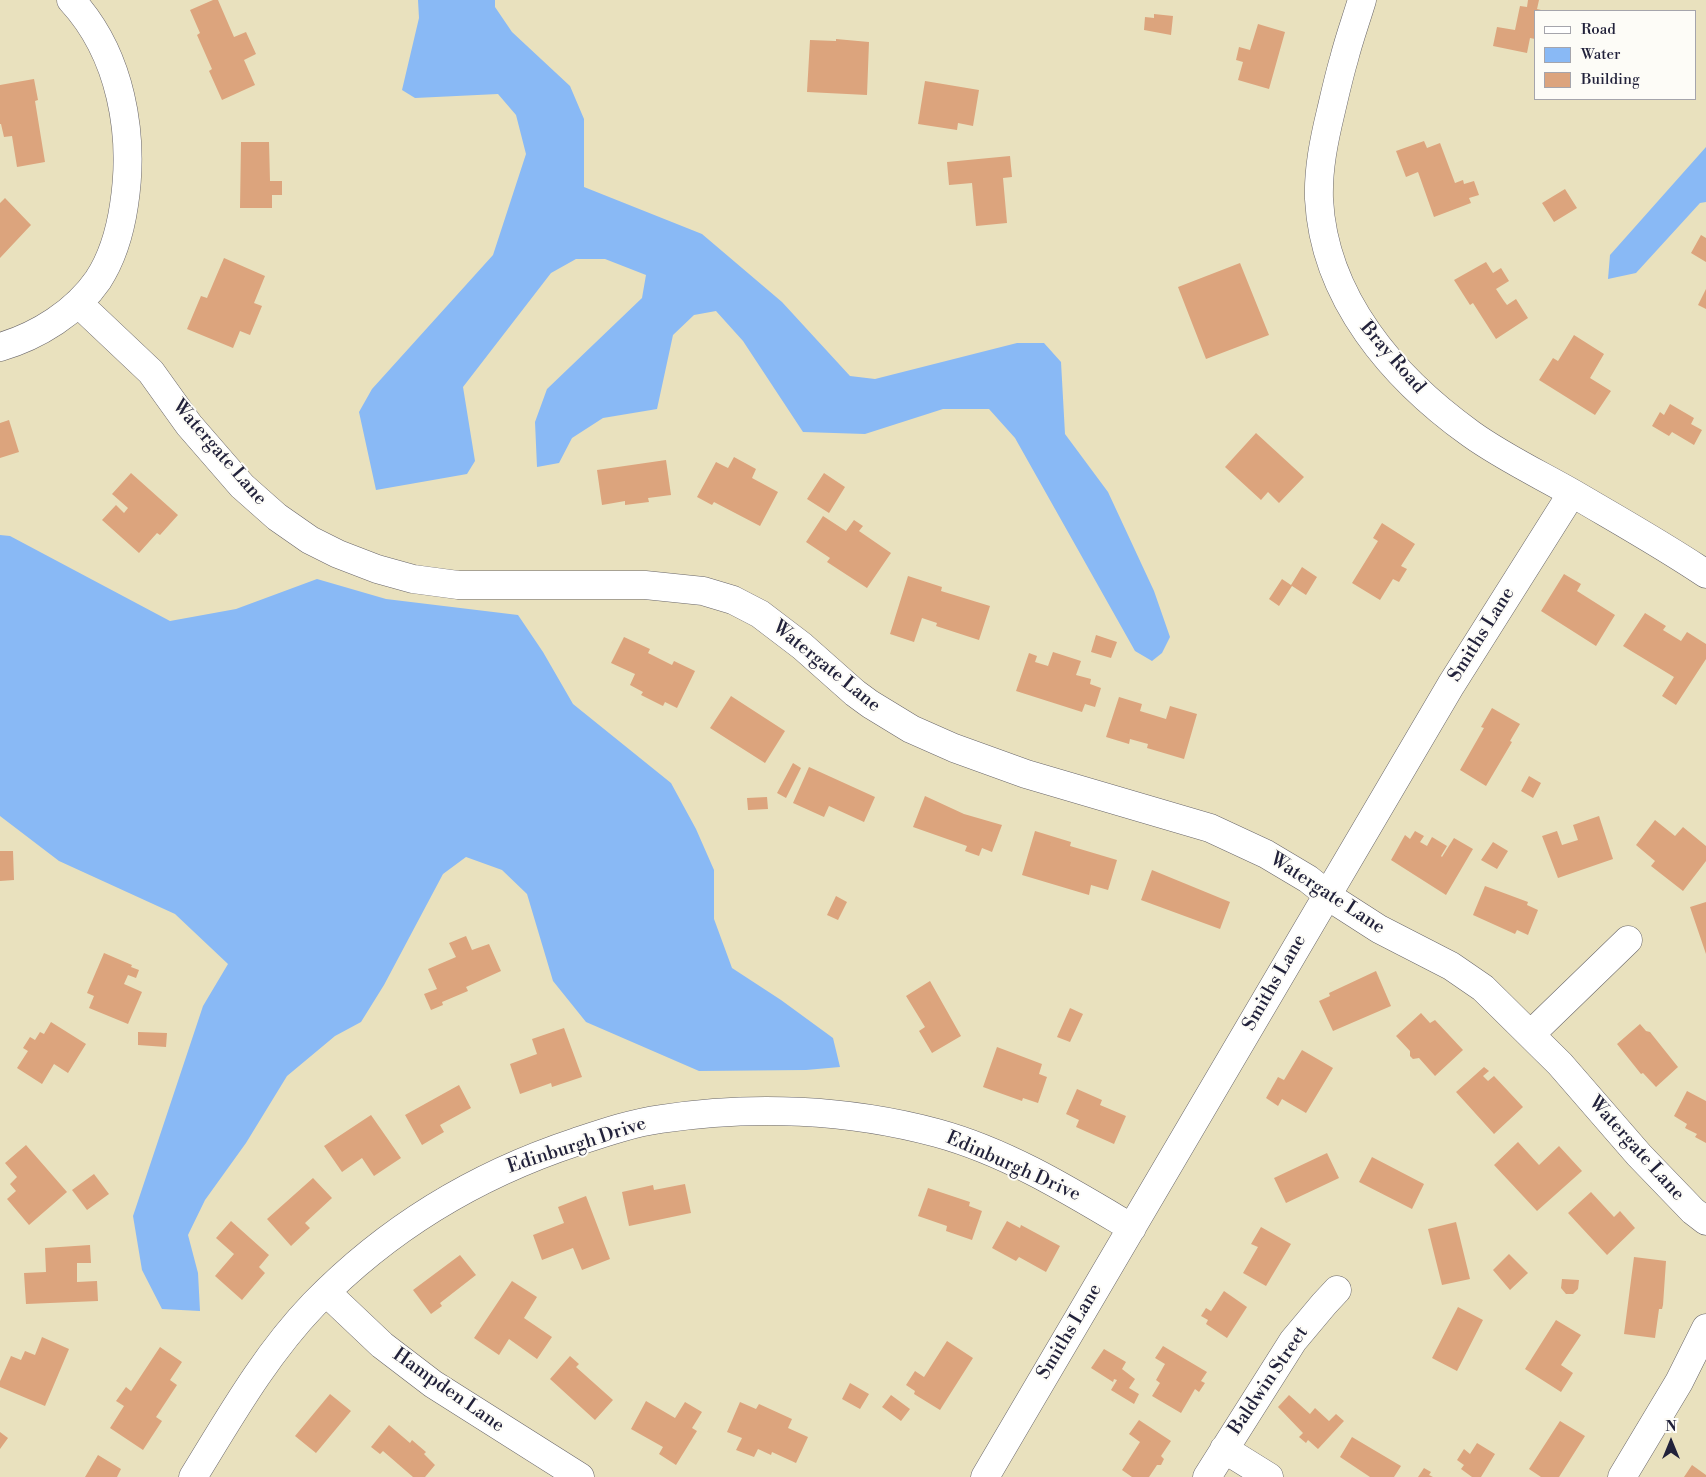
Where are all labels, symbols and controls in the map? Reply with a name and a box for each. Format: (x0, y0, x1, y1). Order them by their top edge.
legend (1534, 10, 1696, 100)
text: Road (1581, 20, 1616, 39)
text: Water (1581, 45, 1620, 64)
text: Building (1581, 70, 1640, 89)
street label: Bray Road (1354, 317, 1430, 399)
street label: Watergate Lane (167, 396, 271, 510)
street label: Smiths Lane (1444, 583, 1520, 687)
street label: Watergate Lane (767, 616, 885, 718)
street label: Watergate Lane (1265, 848, 1389, 940)
street label: Smiths Lane (1238, 931, 1312, 1035)
street label: Watergate Lane (1583, 1092, 1689, 1206)
street label: Edinburgh Drive (505, 1113, 649, 1179)
street label: Edinburgh Drive (942, 1127, 1084, 1207)
street label: Smiths Lane (1033, 1280, 1107, 1384)
street label: Baldwin Street (1224, 1322, 1314, 1440)
street label: Hampden Lane (388, 1344, 508, 1438)
north arrow (1646, 1417, 1696, 1467)
text: N (1665, 1418, 1677, 1436)

